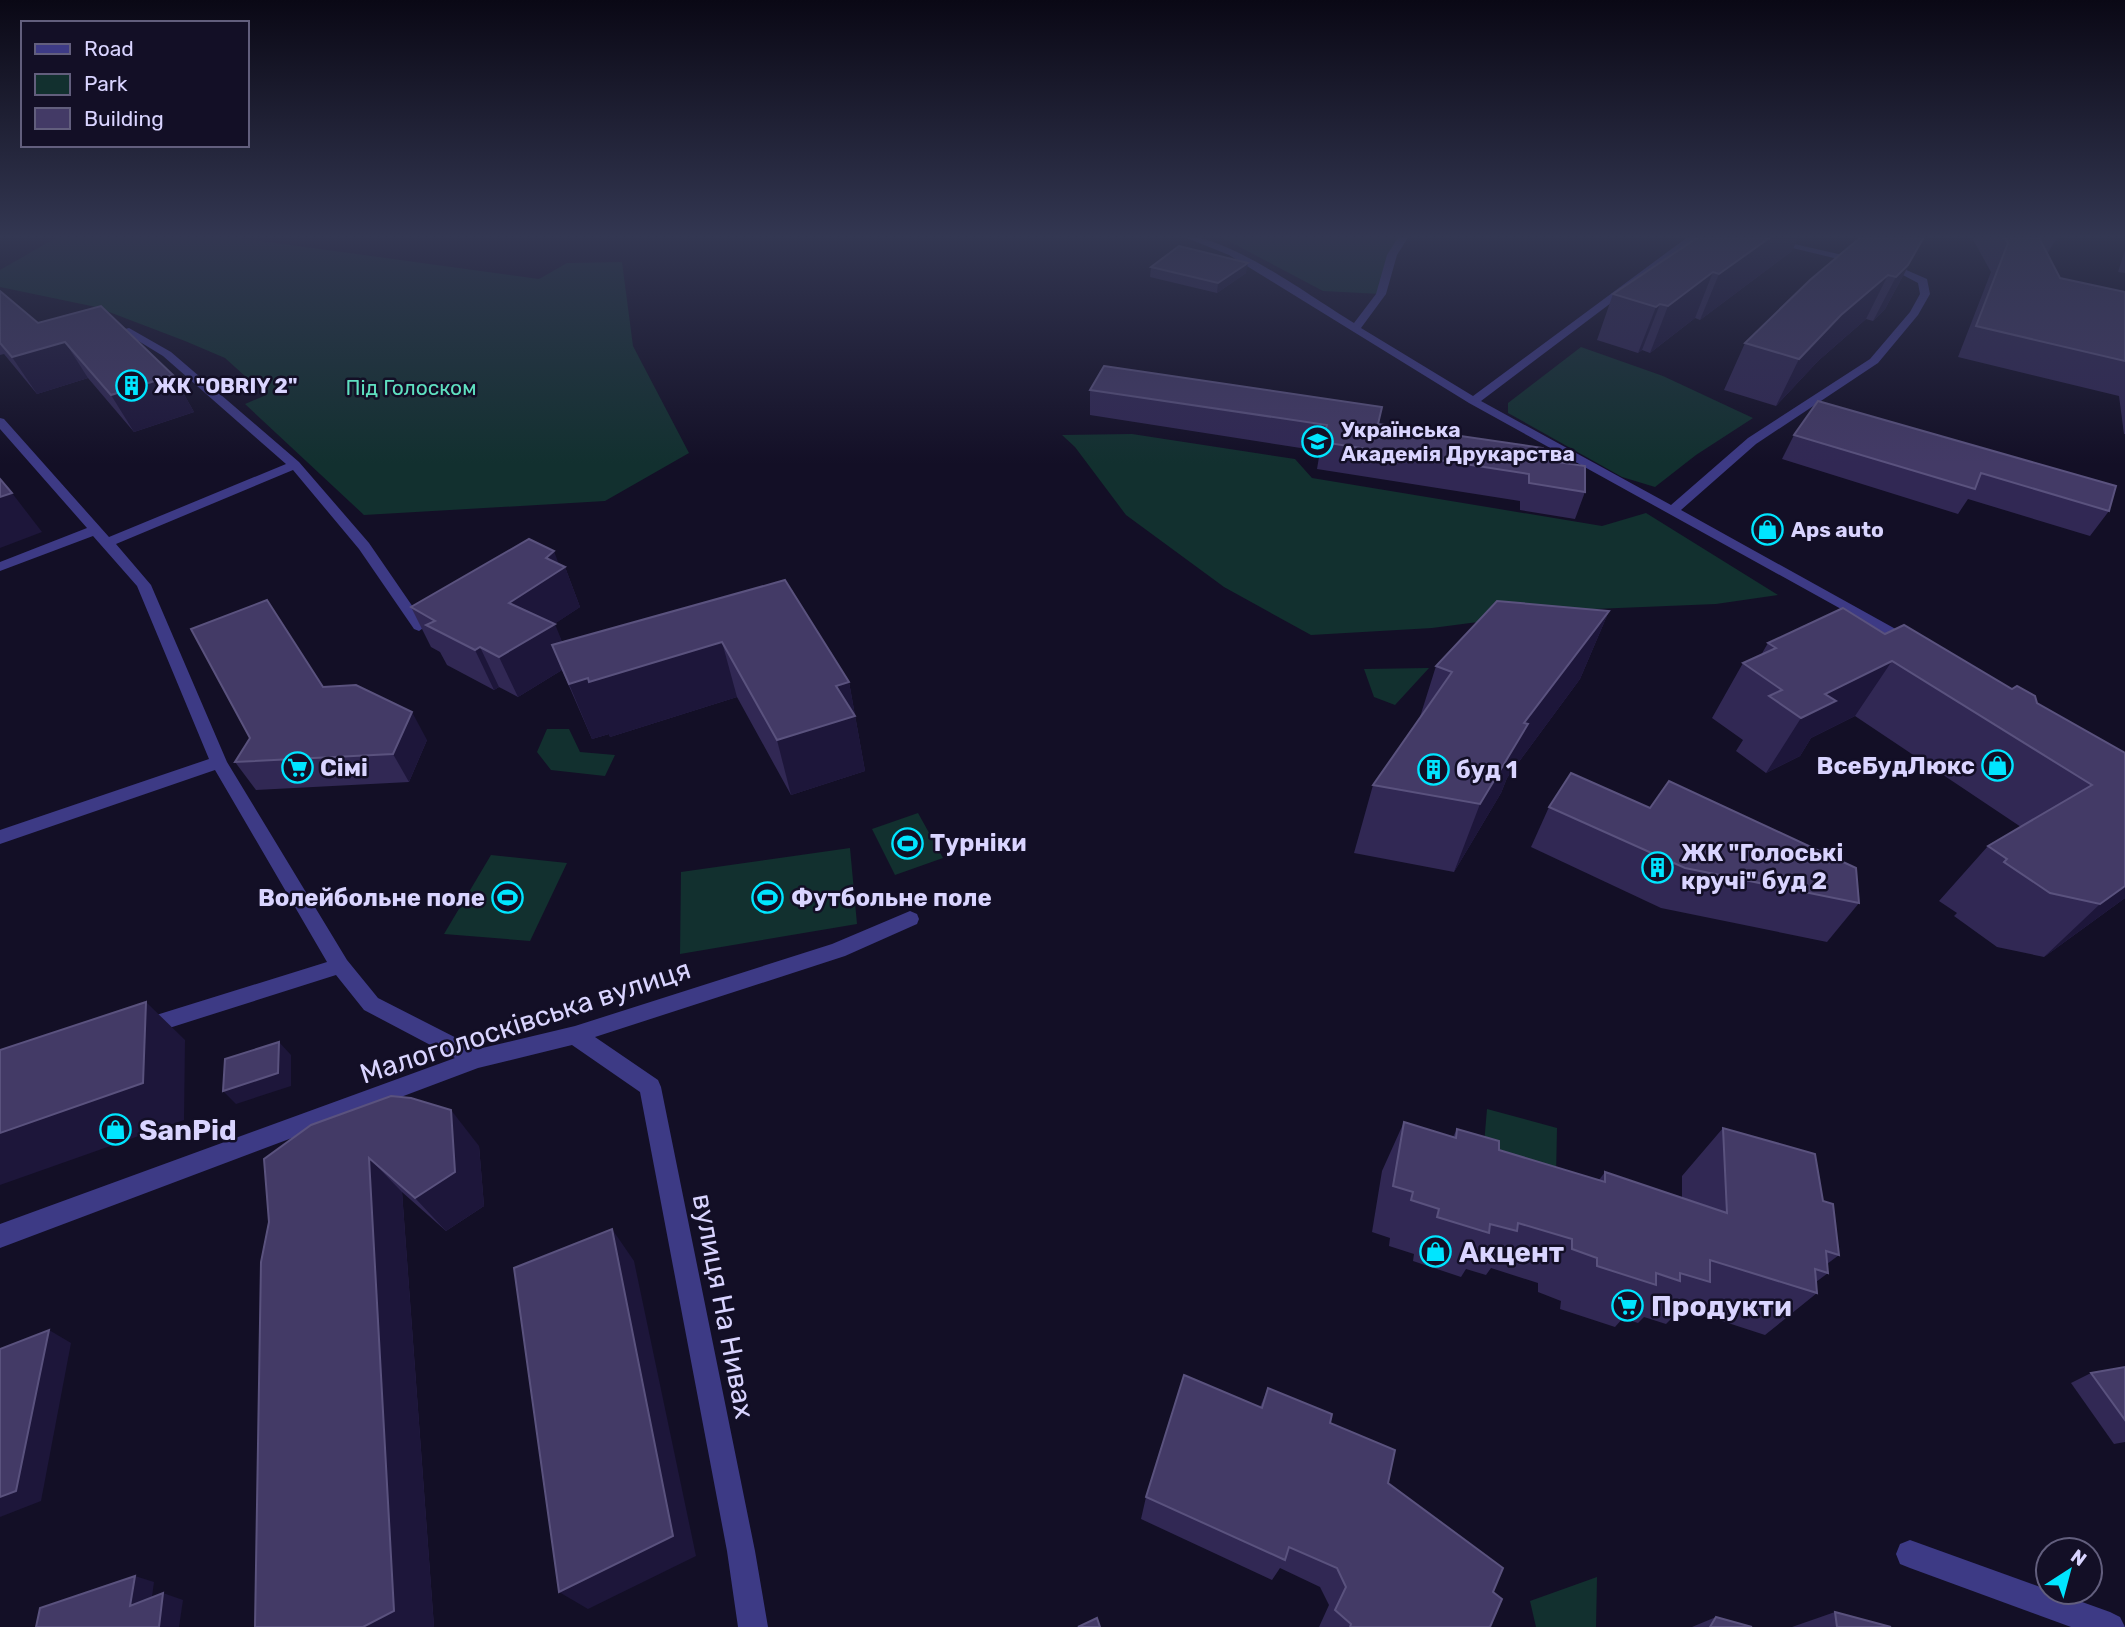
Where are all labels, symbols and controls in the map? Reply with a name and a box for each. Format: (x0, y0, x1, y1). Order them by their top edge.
legend (21, 21, 248, 147)
text: Road (84, 36, 134, 61)
text: Park (84, 71, 128, 96)
text: Building (84, 106, 164, 131)
building icon: ЖК "OBRIY 2" (114, 369, 148, 403)
place label: ЖК "OBRIY 2" (154, 373, 298, 398)
park label: Під Голоском (345, 375, 477, 400)
place label: Українська Академія Друкарства (1341, 417, 1575, 466)
school or university icon: Українська Академія Друкарства (1301, 425, 1335, 459)
shop icon: Aps auto (1751, 513, 1785, 547)
place label: Aps auto (1791, 517, 1884, 542)
shop icon: ВсеБудЛюкс (1981, 749, 2015, 783)
supermarket icon: Сімі (280, 751, 314, 785)
place label: ВсеБудЛюкс (1817, 752, 1975, 780)
building icon: буд 1 (1416, 753, 1450, 787)
place label: Сімі (320, 754, 368, 782)
place label: буд 1 (1456, 756, 1518, 784)
sports icon: Турніки (890, 826, 924, 860)
place label: Турніки (930, 829, 1027, 857)
place label: ЖК "Голоські кручі" буд 2 (1681, 839, 1844, 895)
building icon: ЖК "Голоські кручі" буд 2 (1641, 850, 1675, 884)
sports icon: Волейбольне поле (491, 881, 525, 915)
sports icon: Футбольне поле (751, 881, 785, 915)
place label: Волейбольне поле (258, 884, 485, 912)
place label: Футбольне поле (791, 884, 992, 912)
street label: Малоголосківська вулиця (356, 952, 695, 1091)
shop icon: SanPid (99, 1113, 133, 1147)
place label: SanPid (139, 1114, 237, 1147)
street label: вулиця На Нивах (686, 1191, 762, 1421)
shop icon: Акцент (1419, 1235, 1453, 1269)
place label: Акцент (1459, 1236, 1564, 1269)
supermarket icon: Продукти (1611, 1289, 1645, 1323)
place label: Продукти (1651, 1290, 1792, 1323)
north arrow (2034, 1536, 2104, 1606)
text: N (2066, 1544, 2091, 1571)

